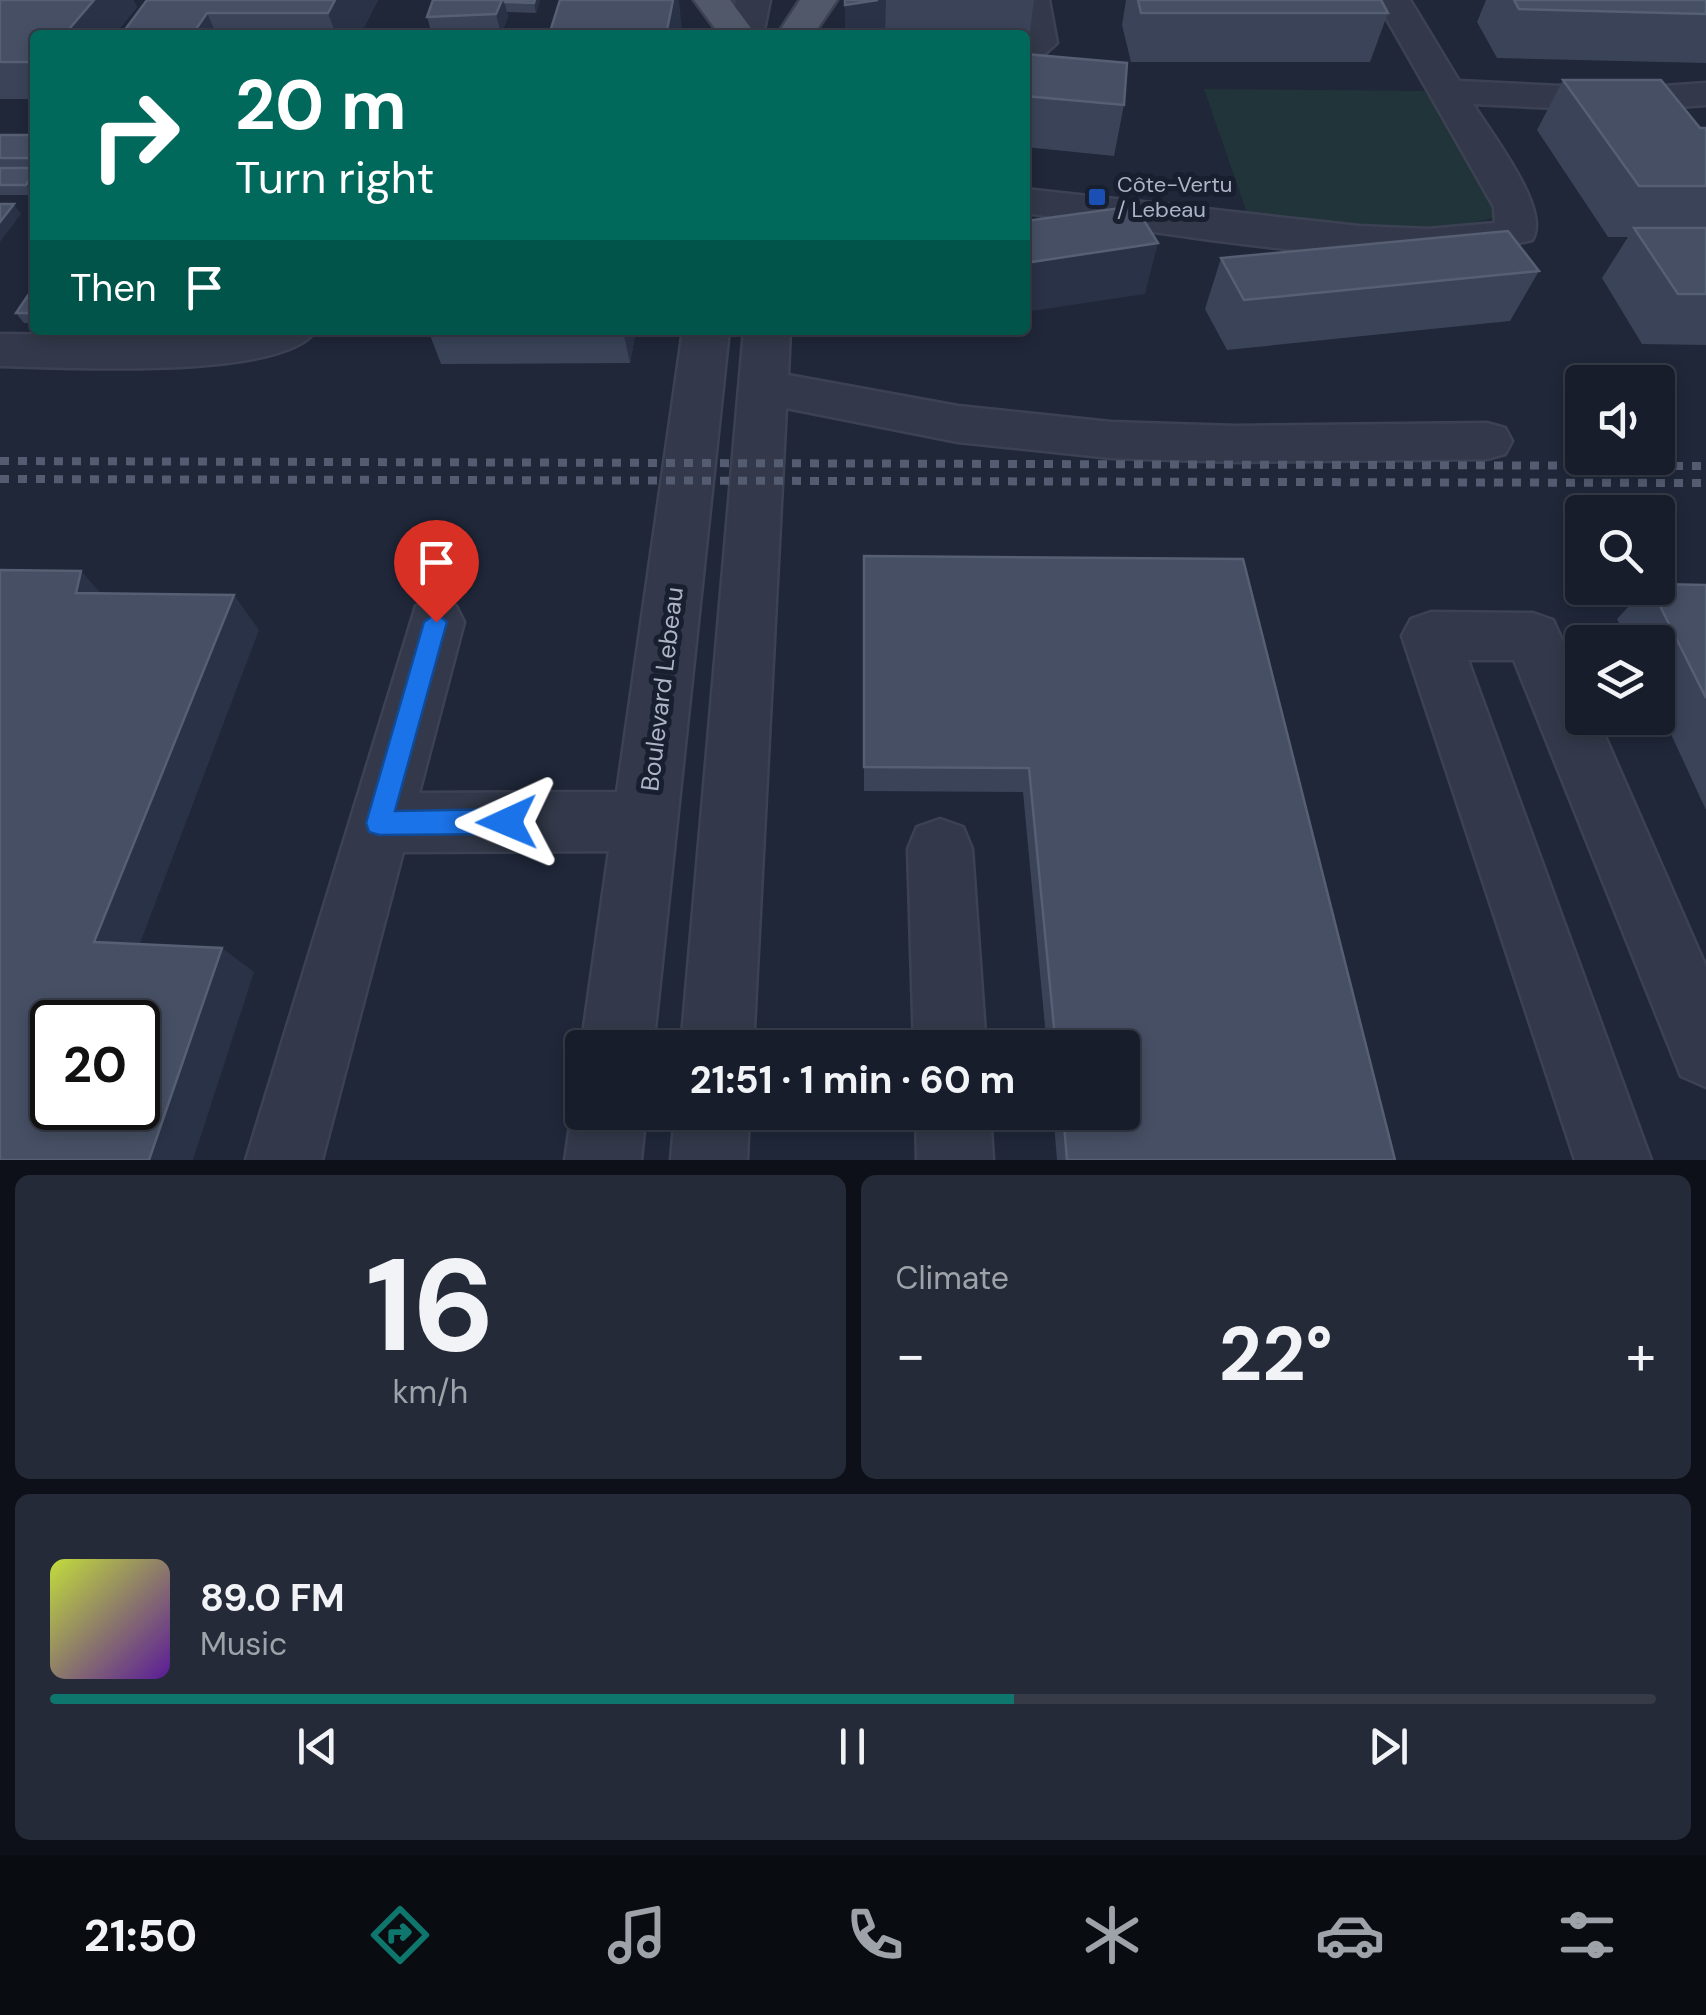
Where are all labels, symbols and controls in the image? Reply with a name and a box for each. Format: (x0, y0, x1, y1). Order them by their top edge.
text: 20 m (235, 60, 407, 151)
icon: right (70, 70, 200, 200)
text: Turn right (235, 148, 434, 207)
place label: Côte-Vertu / Lebeau (1117, 170, 1232, 224)
marker: Côte-Vertu / Lebeau (1086, 186, 1108, 208)
icon: arrive (177, 260, 232, 315)
text: Then (70, 263, 157, 313)
map controls (1565, 365, 1675, 735)
button: sound (1565, 365, 1675, 475)
button: search (1565, 495, 1675, 605)
pin (394, 520, 479, 623)
icon: arrive (409, 535, 464, 590)
street label: Boulevard Lebeau (633, 585, 691, 793)
button: layers (1565, 625, 1675, 735)
position arrow (455, 770, 559, 874)
speed limit sign: 20 (30, 1000, 160, 1130)
text: 21:51 · 1 min · 60 m (690, 1055, 1015, 1105)
text: 16 (365, 1221, 495, 1390)
text: Climate (896, 1257, 1009, 1299)
text: 22° (1219, 1306, 1333, 1403)
text: − (896, 1319, 926, 1391)
text: + (1626, 1319, 1656, 1391)
text: km/h (392, 1371, 468, 1413)
text: 89.0 FM (200, 1573, 345, 1623)
text: Music (200, 1623, 287, 1665)
icon: previous (290, 1719, 345, 1774)
icon: pause (825, 1719, 880, 1774)
icon: next (1361, 1719, 1416, 1774)
icon: directions (365, 1900, 435, 1970)
icon: music (602, 1900, 672, 1970)
icon: phone (840, 1900, 910, 1970)
icon: climate (1077, 1900, 1147, 1970)
icon: car (1315, 1900, 1385, 1970)
icon: filters (1552, 1900, 1622, 1970)
text: 21:50 (84, 1906, 197, 1965)

